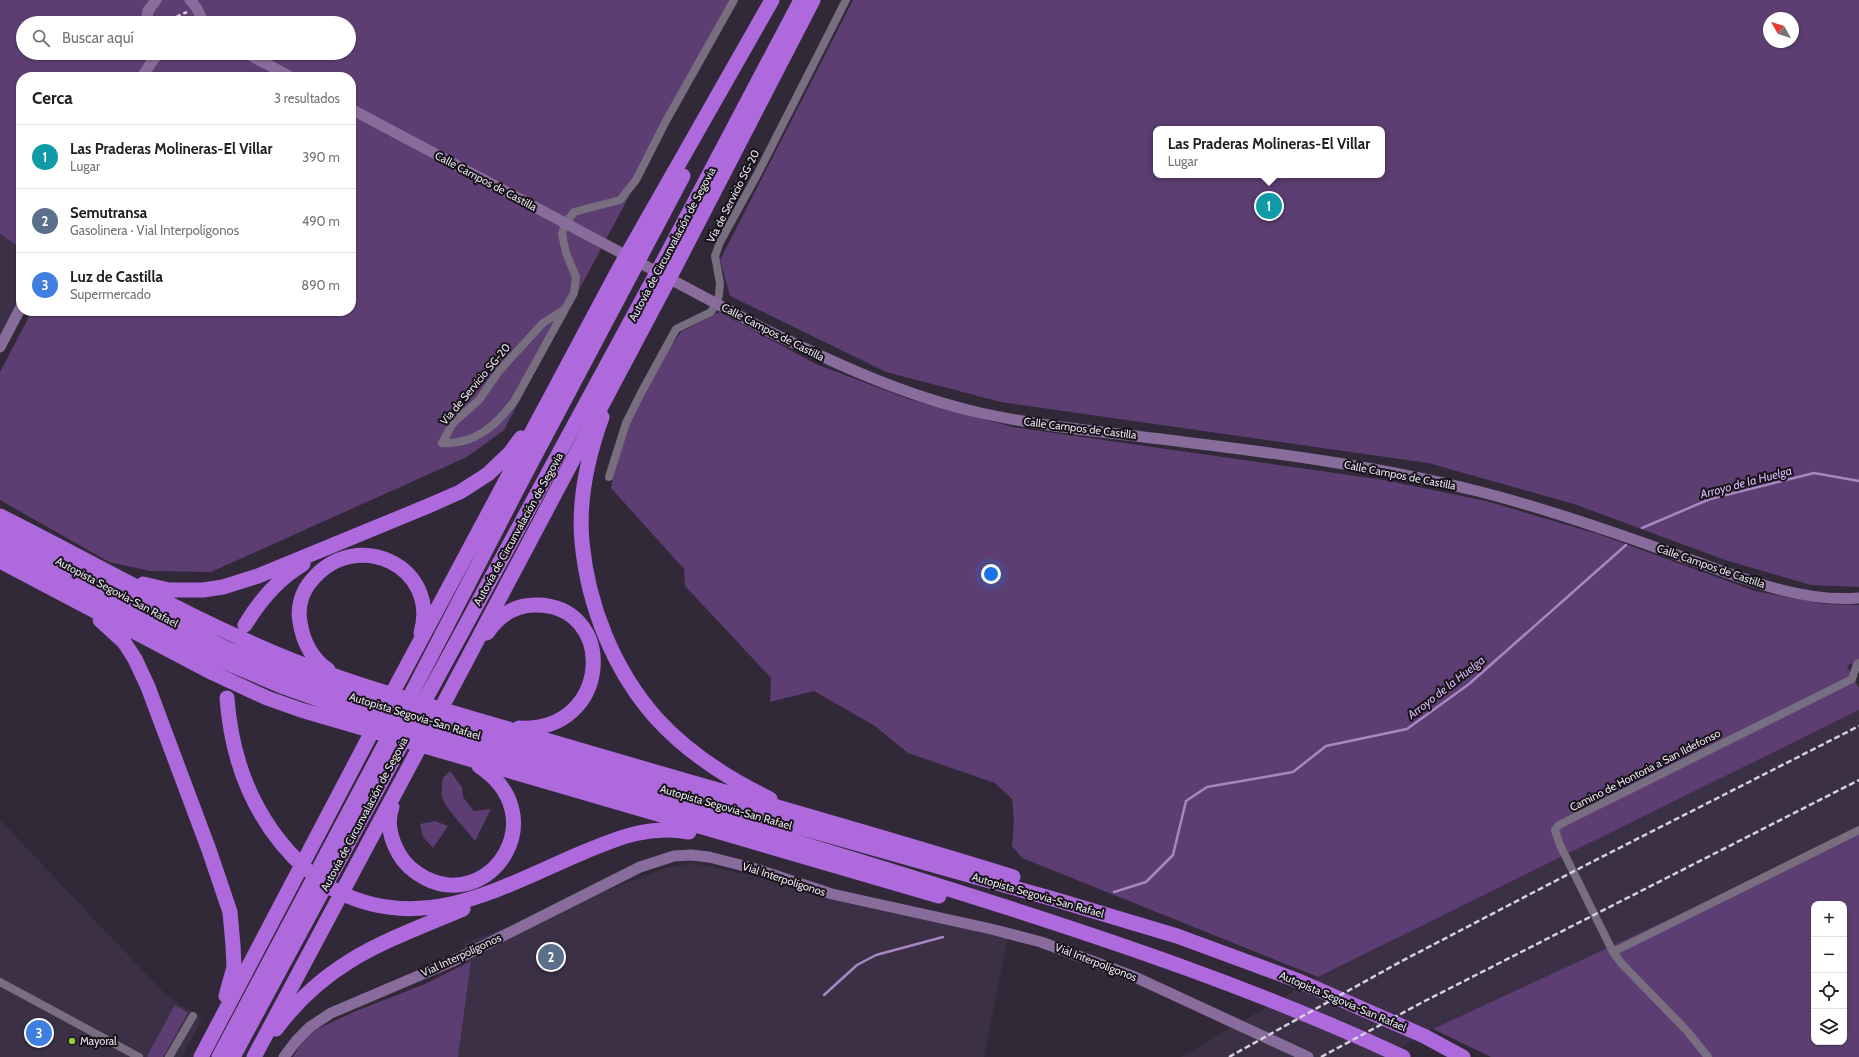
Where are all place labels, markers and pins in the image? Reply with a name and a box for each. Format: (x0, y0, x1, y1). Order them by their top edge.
pin: 1 (1256, 191, 1282, 221)
pin: 2 (538, 942, 564, 972)
pin: 3 (26, 1018, 52, 1048)
place label: Mayoral (80, 1034, 117, 1048)
marker: Mayoral (67, 1036, 77, 1046)

